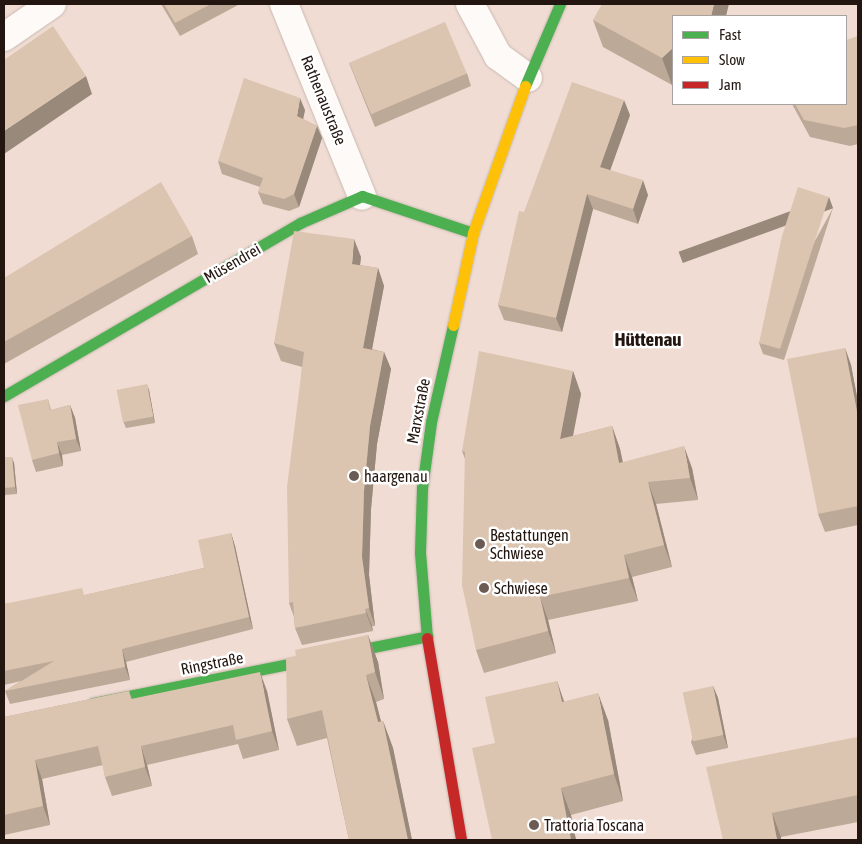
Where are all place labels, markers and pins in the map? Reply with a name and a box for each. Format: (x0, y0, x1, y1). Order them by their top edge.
place label: haargenau (364, 466, 428, 486)
marker: haargenau (348, 470, 360, 482)
place label: Bestattungen Schwiese (490, 525, 569, 563)
marker: Bestattungen Schwiese (474, 538, 486, 550)
place label: Schwiese (494, 578, 548, 598)
marker: Schwiese (478, 582, 490, 594)
place label: Trattoria Toscana (544, 815, 644, 835)
marker: Trattoria Toscana (528, 819, 540, 831)

